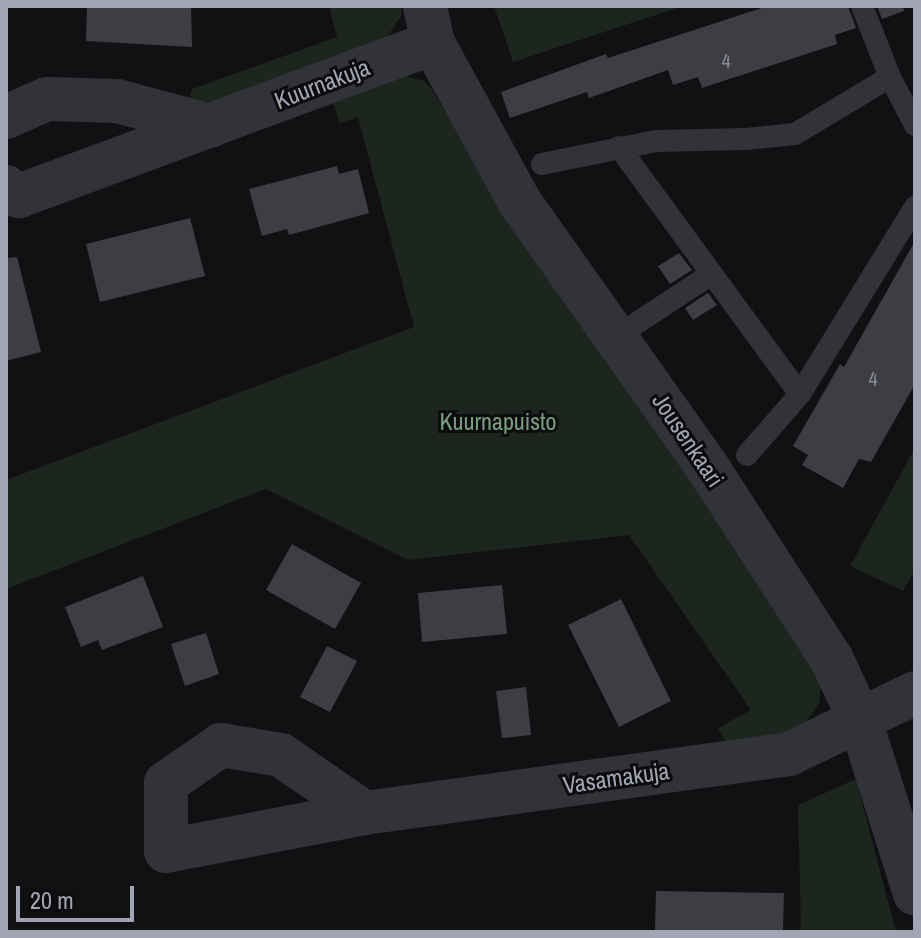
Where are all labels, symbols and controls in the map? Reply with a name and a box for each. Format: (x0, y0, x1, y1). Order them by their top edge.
house number: 4 (721, 48, 731, 72)
street label: Kuurnakuja (270, 53, 374, 115)
house number: 4 (868, 366, 878, 390)
street label: Jousenkaari (646, 388, 730, 492)
park label: Kuurnapuisto (439, 408, 557, 436)
street label: Vasamakuja (561, 756, 671, 800)
scale bar (20, 870, 138, 920)
text: 20 m (30, 884, 74, 916)

